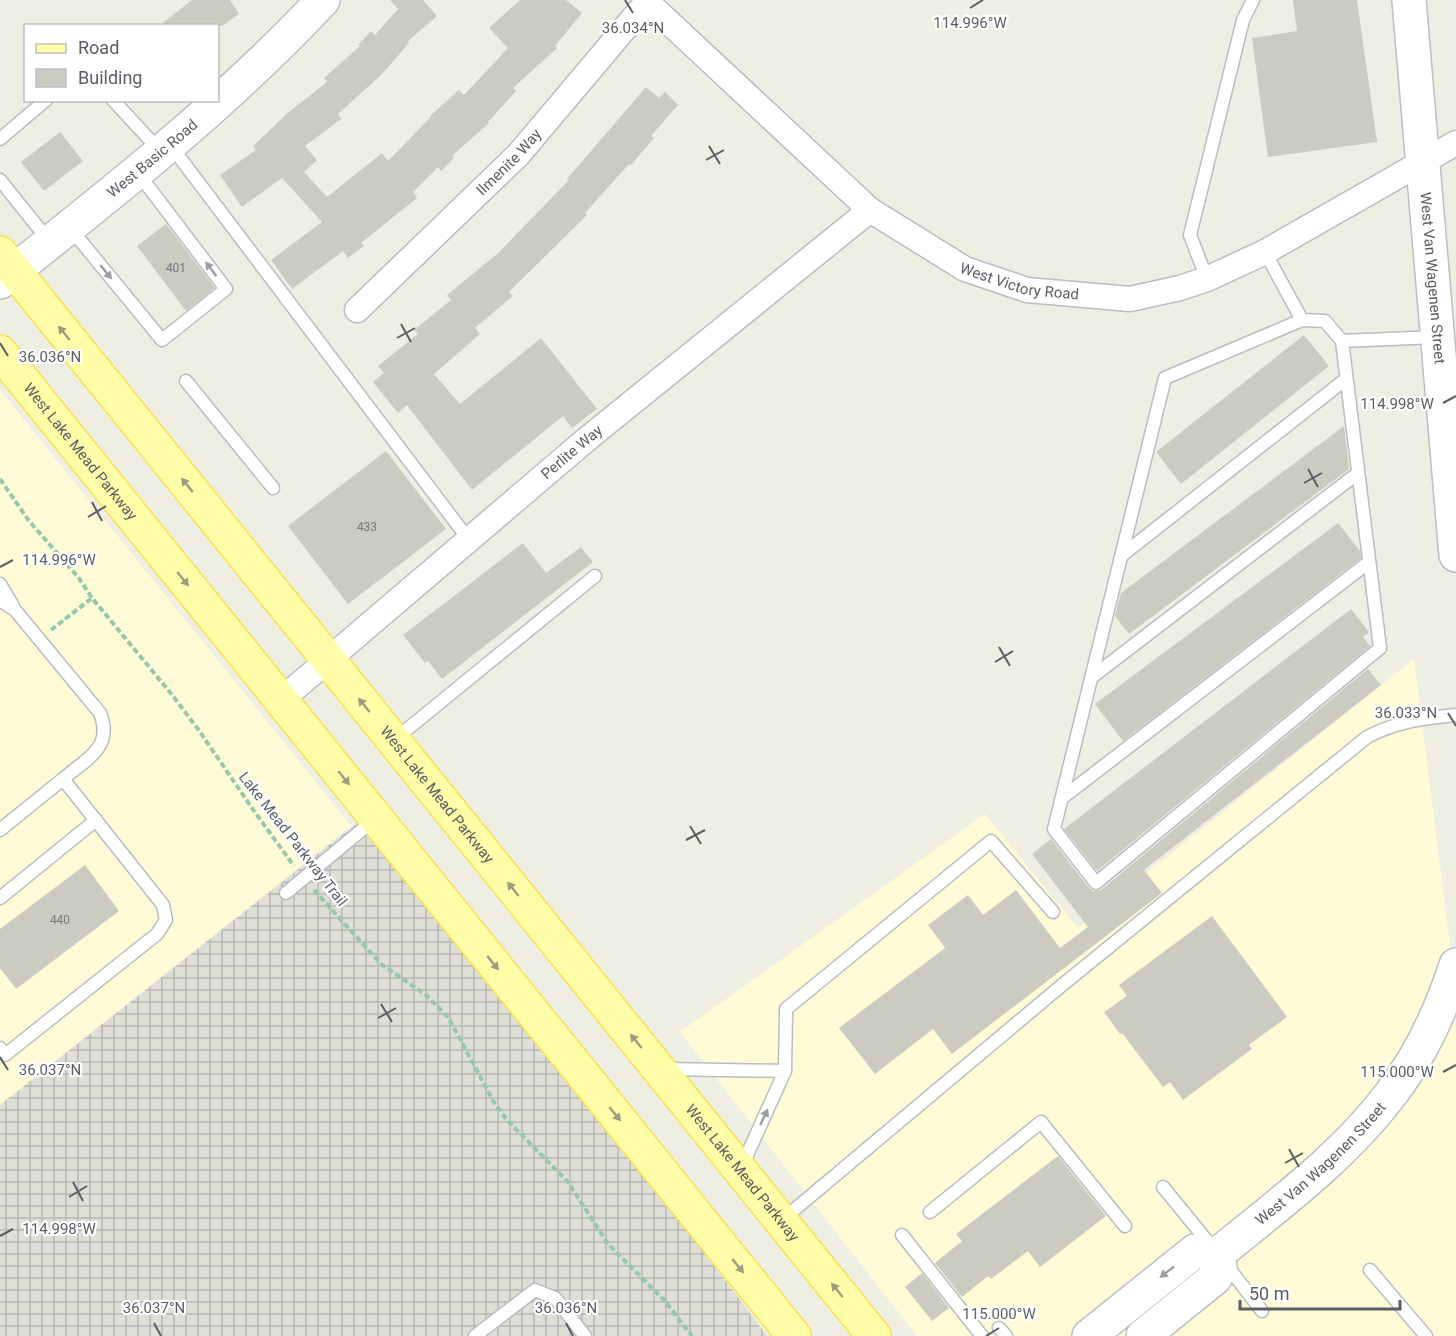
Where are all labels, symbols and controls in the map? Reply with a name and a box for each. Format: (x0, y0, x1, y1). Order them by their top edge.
text: 114.996°W (933, 14, 1007, 32)
text: 36.034°N (602, 19, 664, 37)
legend (24, 24, 219, 102)
text: Road (78, 37, 119, 58)
text: Building (78, 67, 142, 88)
street label: West Basic Road (104, 116, 201, 202)
street label: Ilmenite Way (473, 125, 545, 199)
street label: West Van Wagenen Street (1416, 191, 1449, 365)
street label: West Victory Road (958, 259, 1080, 304)
house number: 401 (166, 261, 186, 275)
one-way arrow (205, 261, 217, 276)
one-way arrow (100, 264, 113, 280)
one-way arrow (58, 325, 71, 341)
text: 36.036°N (19, 348, 81, 366)
street label: West Lake Mead Parkway (20, 379, 141, 524)
text: 114.998°W (1360, 395, 1434, 413)
street label: Perlite Way (537, 421, 606, 483)
one-way arrow (181, 477, 193, 492)
house number: 433 (357, 520, 377, 534)
text: 114.996°W (22, 551, 96, 569)
one-way arrow (177, 571, 190, 587)
one-way arrow (358, 697, 371, 713)
text: 36.033°N (1375, 704, 1437, 722)
street label: West Lake Mead Parkway (376, 722, 498, 867)
street label: Lake Mead Parkway Trail (235, 768, 351, 910)
one-way arrow (337, 770, 350, 786)
one-way arrow (507, 881, 520, 897)
house number: 440 (50, 913, 70, 927)
one-way arrow (486, 955, 499, 971)
one-way arrow (629, 1033, 642, 1049)
text: 36.037°N (19, 1061, 81, 1079)
text: 115.000°W (1360, 1063, 1434, 1081)
street label: West Van Wagenen Street (1252, 1098, 1390, 1229)
street label: West Lake Mead Parkway (682, 1101, 803, 1245)
one-way arrow (609, 1107, 621, 1122)
one-way arrow (759, 1107, 769, 1125)
text: 114.998°W (22, 1220, 96, 1238)
one-way arrow (731, 1258, 744, 1274)
one-way arrow (1160, 1266, 1175, 1278)
scale bar (1240, 1273, 1400, 1311)
one-way arrow (832, 1283, 844, 1298)
text: 50 m (1249, 1283, 1289, 1304)
text: 36.037°N (123, 1299, 185, 1317)
text: 36.036°N (535, 1299, 597, 1317)
text: 115.000°W (962, 1305, 1036, 1323)

